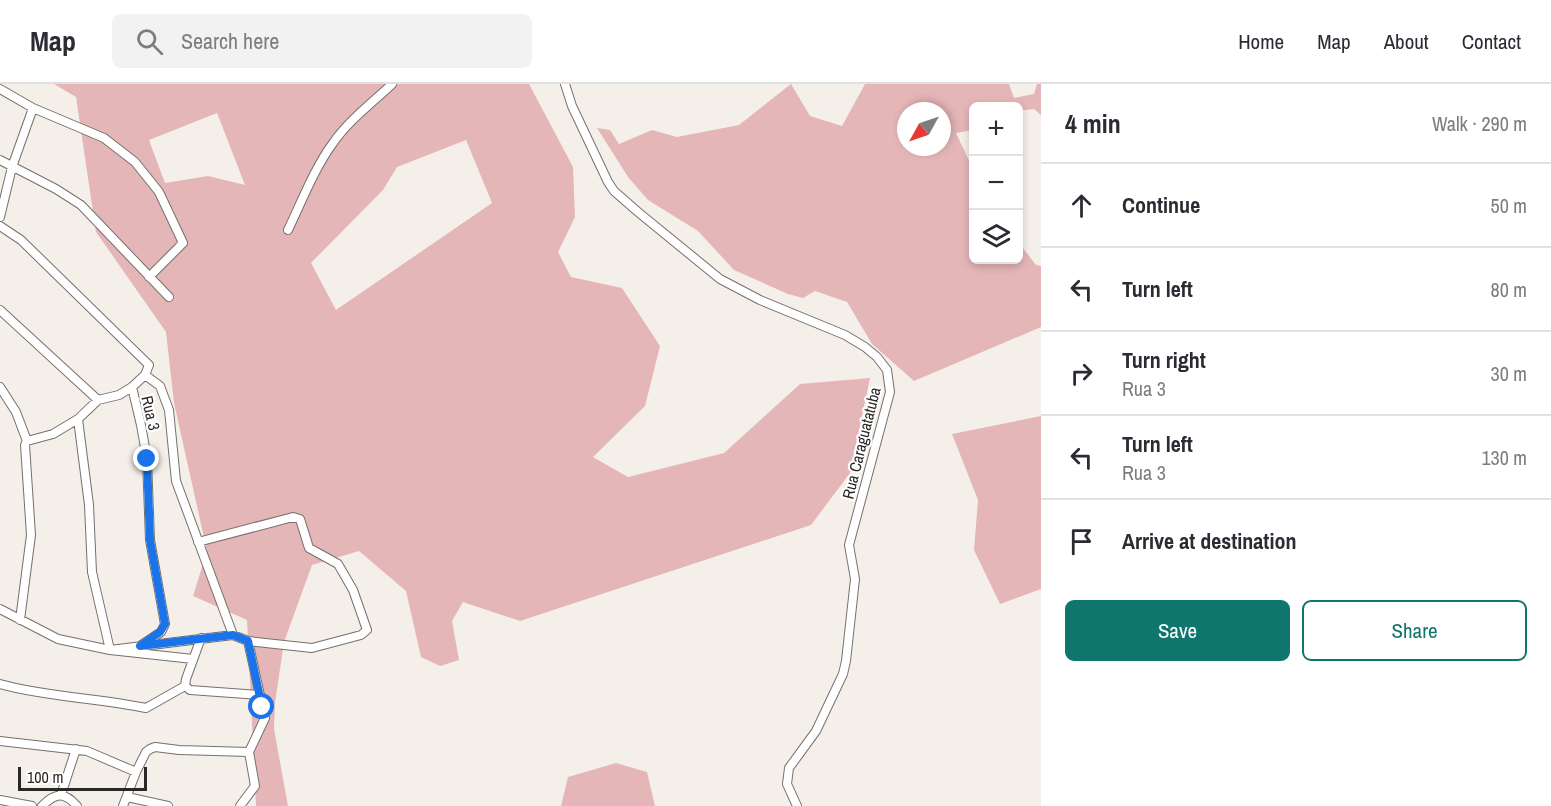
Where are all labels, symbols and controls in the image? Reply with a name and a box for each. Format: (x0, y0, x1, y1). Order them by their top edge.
search box (112, 14, 532, 68)
text: Map (30, 22, 76, 60)
icon: search (133, 25, 166, 58)
text: Search here (181, 26, 279, 56)
text: Home (1238, 27, 1284, 56)
text: Map (1317, 27, 1351, 56)
text: About (1384, 27, 1429, 56)
text: Contact (1462, 27, 1521, 56)
north arrow (897, 102, 951, 156)
map controls (969, 102, 1023, 264)
button: + (969, 102, 1023, 156)
text: 4 min (1065, 106, 1121, 141)
text: Walk · 290 m (1432, 110, 1527, 137)
button: − (969, 156, 1023, 210)
icon: ahead (1065, 189, 1098, 222)
text: Continue (1122, 190, 1200, 220)
text: 50 m (1491, 192, 1527, 219)
button: layers (969, 210, 1023, 264)
icon: left (1065, 273, 1098, 306)
text: Turn left (1122, 274, 1193, 304)
text: 80 m (1491, 276, 1527, 303)
text: Turn right (1122, 345, 1206, 375)
icon: right (1065, 357, 1098, 390)
text: 30 m (1491, 360, 1527, 387)
text: Rua 3 (1122, 375, 1166, 402)
street label: Rua Caraguatatuba (836, 384, 886, 501)
street label: Rua 3 (136, 393, 166, 433)
text: Turn left (1122, 429, 1193, 459)
icon: left (1065, 441, 1098, 474)
text: 130 m (1481, 444, 1527, 471)
route end (133, 445, 159, 471)
text: Rua 3 (1122, 459, 1166, 486)
icon: arrive (1065, 525, 1098, 558)
text: Arrive at destination (1122, 526, 1296, 556)
button: Save (1065, 600, 1290, 661)
button: Share (1302, 600, 1527, 661)
route start (248, 693, 274, 719)
scale bar (18, 764, 147, 792)
text: 100 m (27, 766, 63, 788)

